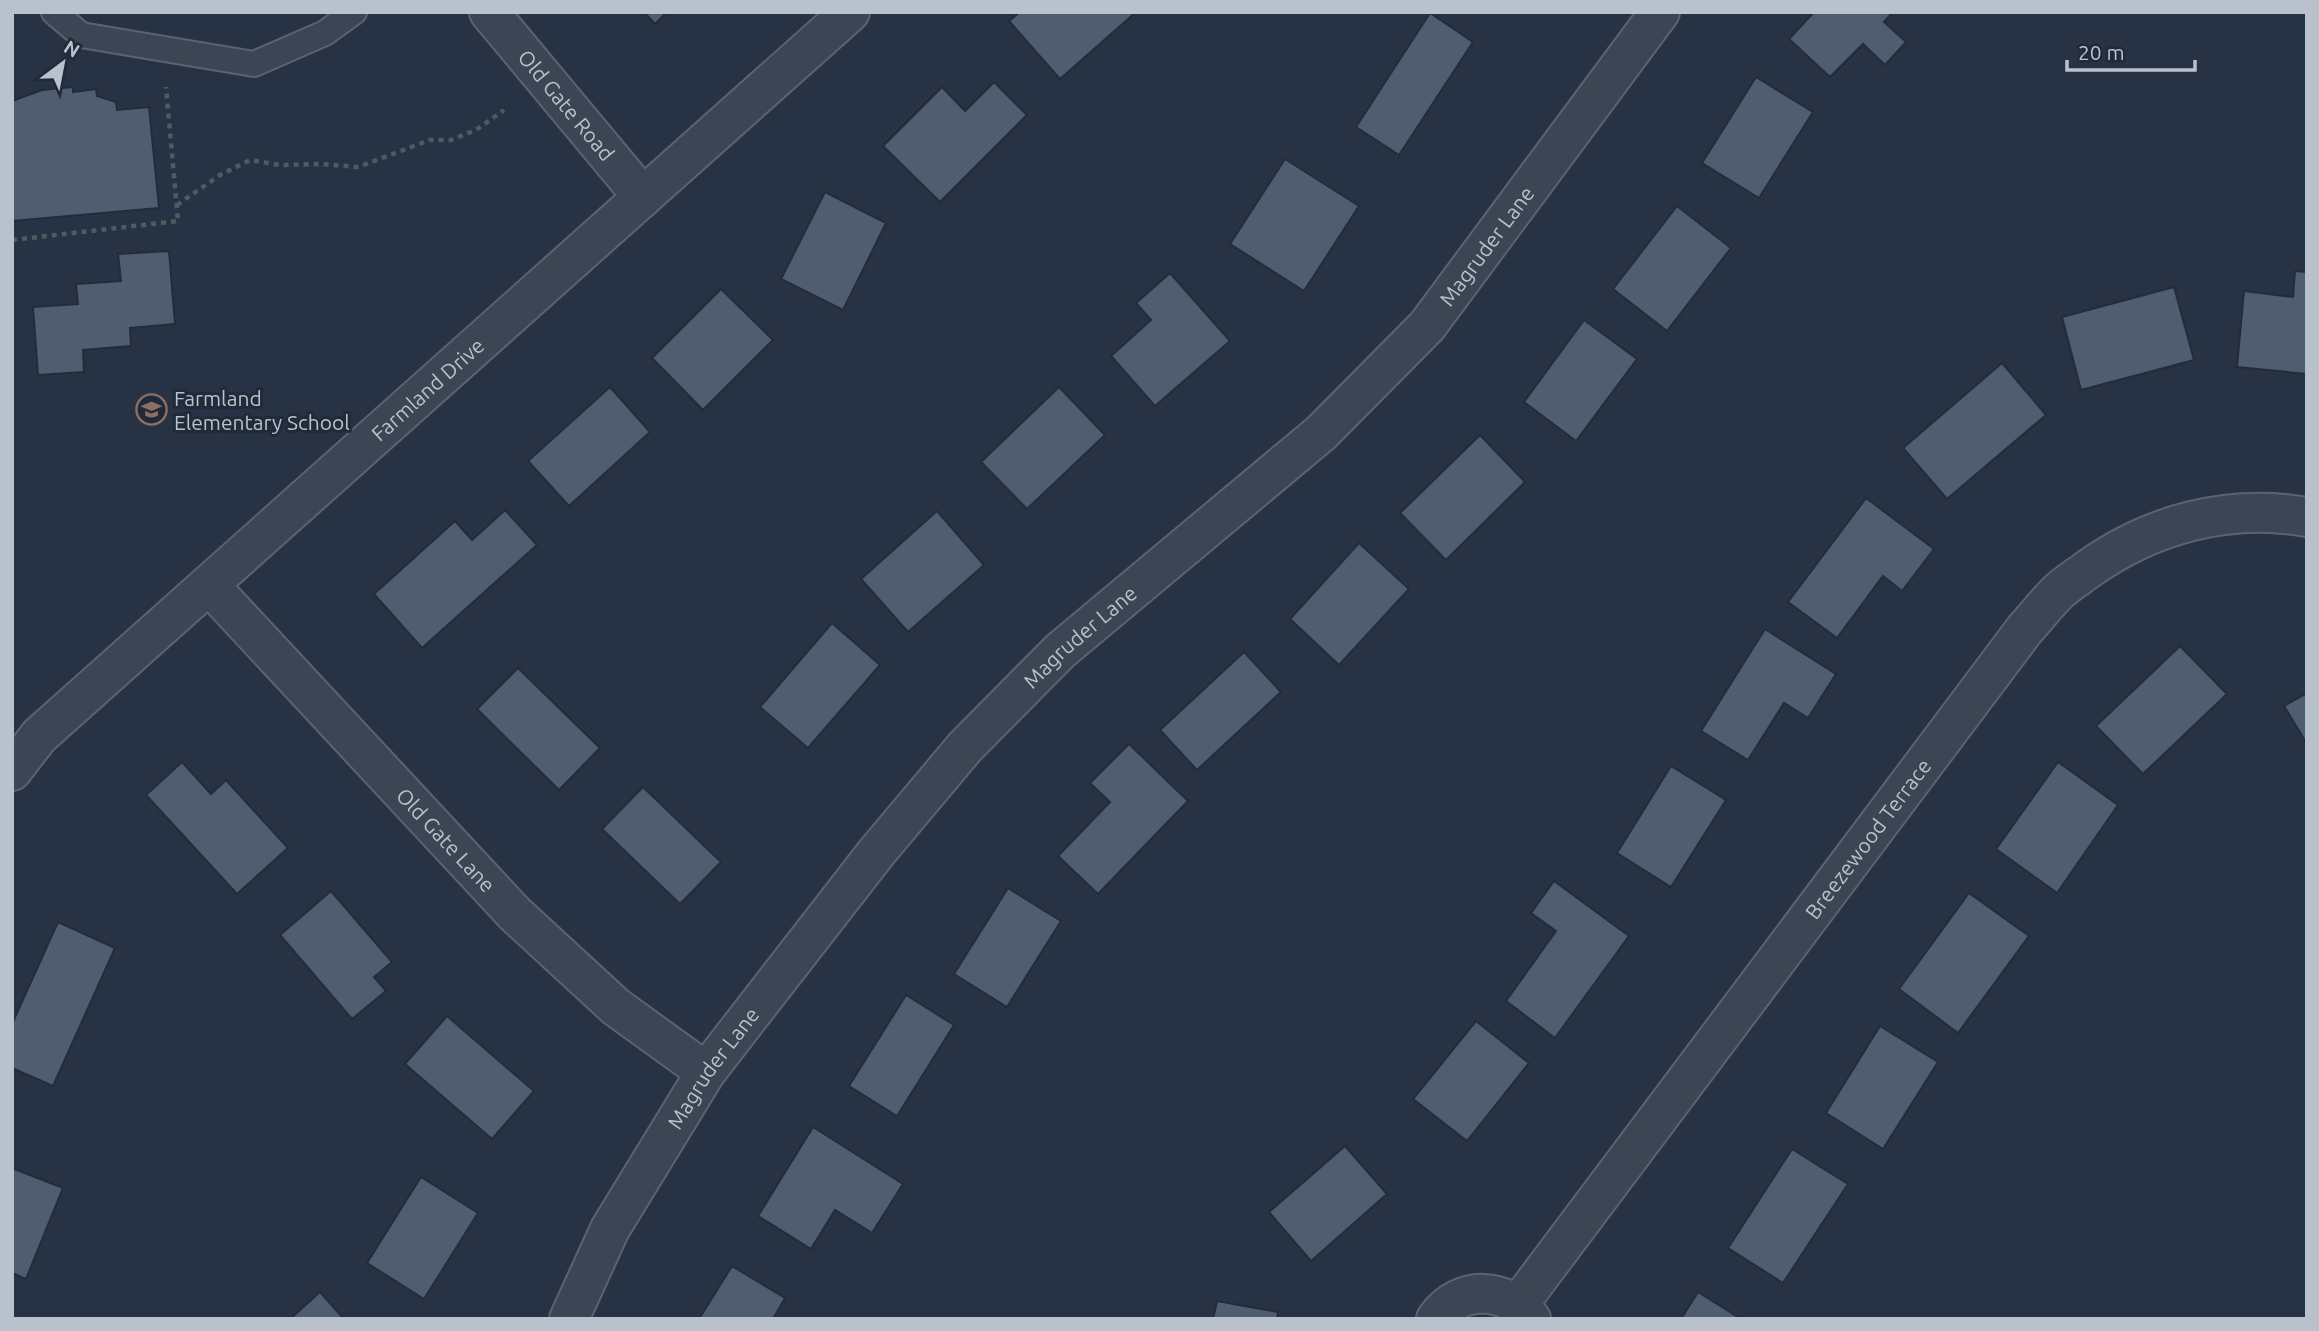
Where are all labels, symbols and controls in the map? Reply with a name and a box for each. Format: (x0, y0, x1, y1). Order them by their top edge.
north arrow (28, 28, 98, 98)
scale bar (2067, 28, 2195, 72)
text: N (60, 35, 84, 62)
text: 20 m (2078, 40, 2125, 64)
street label: Old Gate Road (513, 45, 619, 165)
street label: Magruder Lane (1434, 181, 1539, 310)
street label: Farmland Drive (366, 333, 489, 445)
place label: Farmland Elementary School (174, 386, 350, 434)
school or university icon: Farmland Elementary School (134, 393, 168, 427)
street label: Magruder Lane (1018, 580, 1141, 693)
street label: Breezewood Terrace (1800, 754, 1936, 923)
street label: Old Gate Lane (392, 783, 500, 897)
street label: Magruder Lane (662, 1003, 764, 1133)

